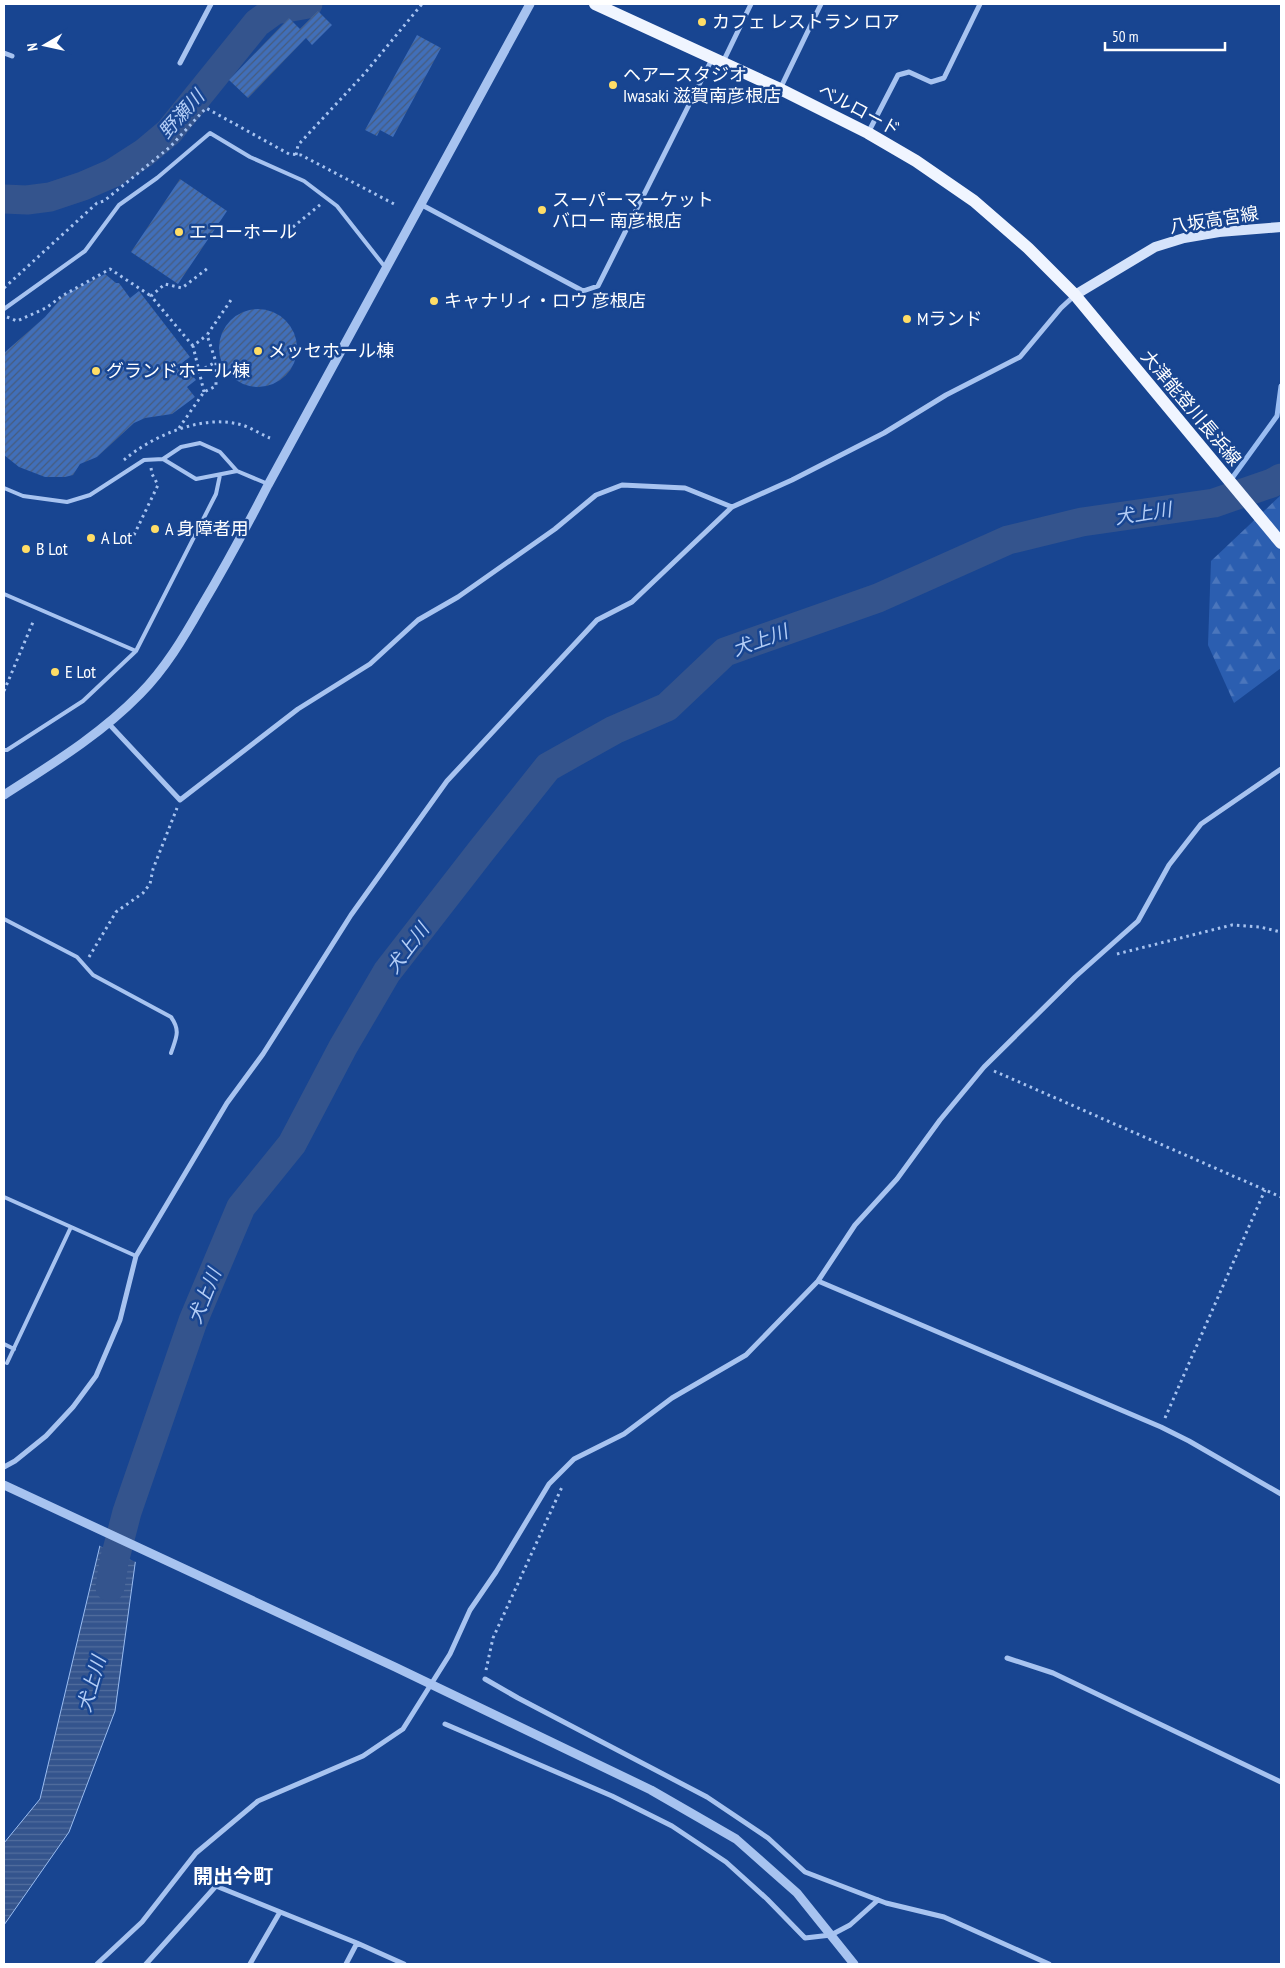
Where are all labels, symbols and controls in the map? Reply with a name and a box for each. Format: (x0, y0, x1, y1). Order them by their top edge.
place label: カフェ レストラン ロア (712, 10, 900, 33)
marker: カフェ レストラン ロア (696, 16, 708, 28)
north arrow (20, 20, 70, 70)
scale bar (1105, 20, 1225, 52)
text: 50 m (1112, 27, 1138, 46)
text: N (23, 42, 42, 52)
place label: ヘアースタジオ Iwasaki 滋賀南彦根店 (623, 63, 781, 107)
street label: ベルロード (814, 78, 904, 141)
marker: ヘアースタジオ Iwasaki 滋賀南彦根店 (607, 79, 619, 91)
water label: 野瀬川 (153, 83, 210, 143)
place label: スーパーマーケット バロー 南彦根店 (552, 188, 714, 232)
street label: 八坂高宮線 (1168, 201, 1260, 238)
marker: スーパーマーケット バロー 南彦根店 (536, 204, 548, 216)
place label: エコーホール (189, 220, 297, 243)
marker: エコーホール (173, 226, 185, 238)
place label: キャナリィ・ロウ 彦根店 (444, 289, 646, 312)
marker: キャナリィ・ロウ 彦根店 (428, 295, 440, 307)
place label: Mランド (917, 307, 982, 330)
marker: Mランド (901, 313, 913, 325)
place label: メッセホール棟 (268, 339, 394, 362)
marker: メッセホール棟 (252, 345, 264, 357)
street label: 大津能登川長浜線 (1136, 345, 1246, 470)
place label: グランドホール棟 (106, 359, 250, 382)
marker: グランドホール棟 (90, 365, 102, 377)
water label: 犬上川 (1113, 496, 1175, 529)
place label: A 身障者用 (165, 517, 249, 540)
marker: A 身障者用 (149, 523, 161, 535)
place label: A Lot (101, 526, 132, 549)
marker: A Lot (85, 532, 97, 544)
place label: B Lot (36, 537, 68, 560)
marker: B Lot (20, 543, 32, 555)
water label: 犬上川 (729, 618, 793, 661)
place label: E Lot (65, 660, 96, 683)
marker: E Lot (49, 666, 61, 678)
water label: 犬上川 (380, 916, 435, 978)
water label: 犬上川 (182, 1263, 227, 1327)
water label: 犬上川 (72, 1651, 111, 1715)
district label: 開出今町 (193, 1863, 273, 1889)

